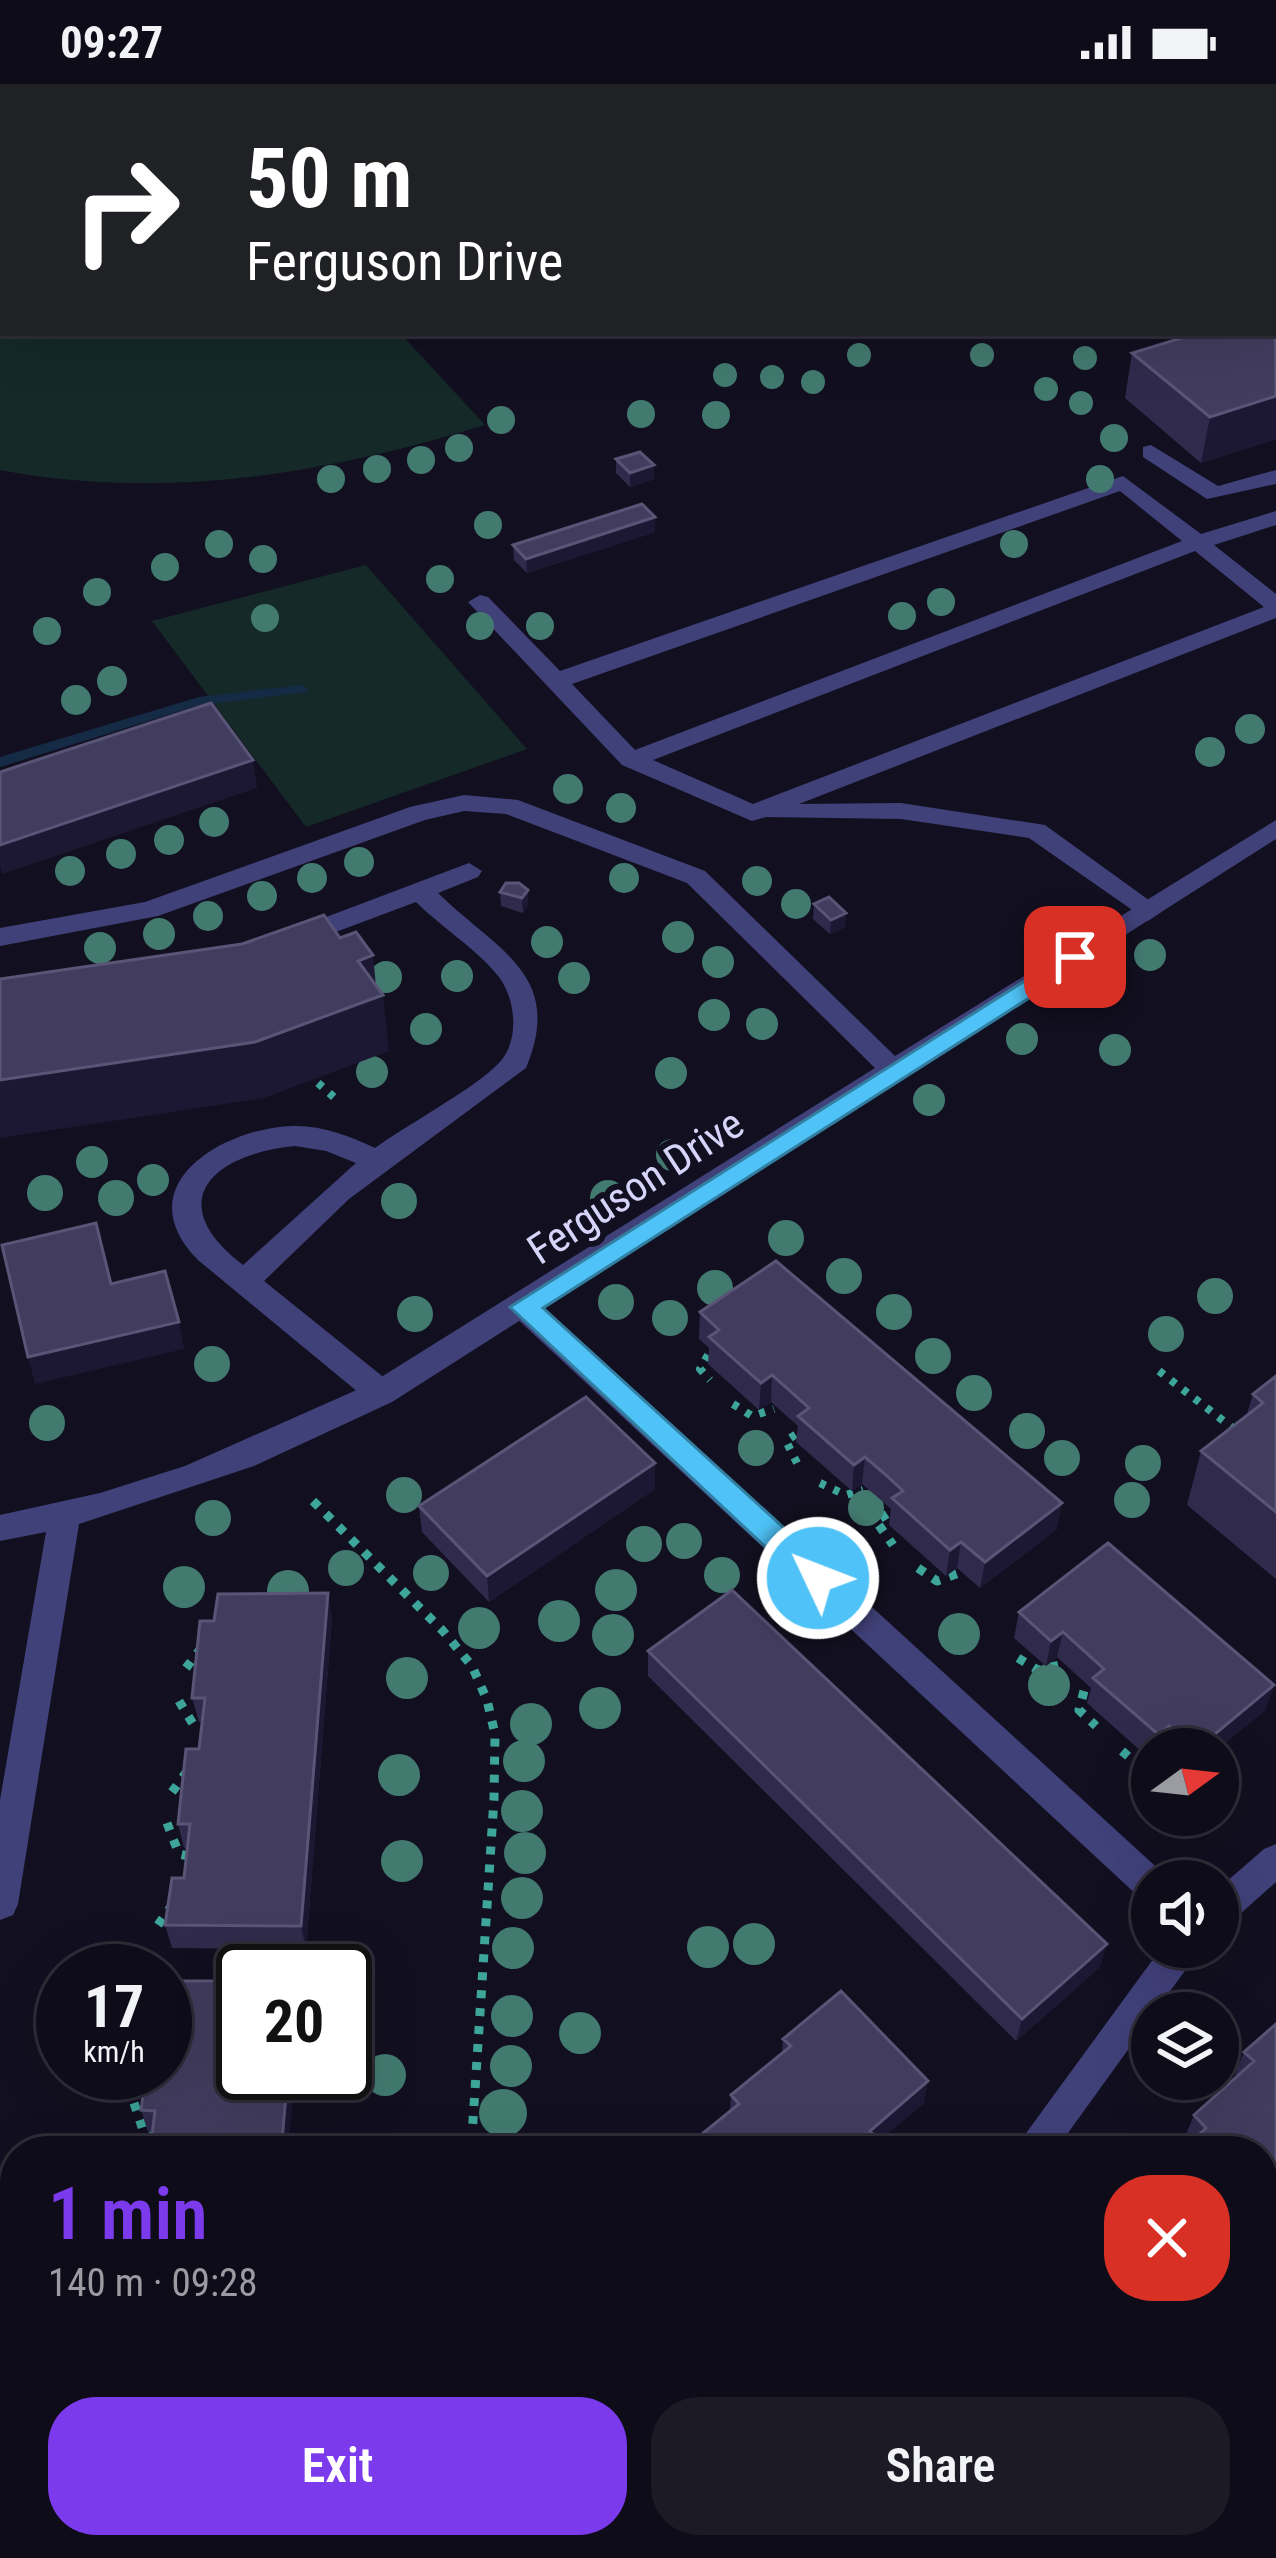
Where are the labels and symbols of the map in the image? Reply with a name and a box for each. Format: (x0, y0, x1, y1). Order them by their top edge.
pin (1024, 906, 1126, 1008)
street label: Ferguson Drive (518, 1099, 752, 1274)
position arrow (755, 1515, 881, 1641)
north arrow (1131, 1728, 1239, 1836)
speed limit sign: 20 (216, 1944, 372, 2100)

